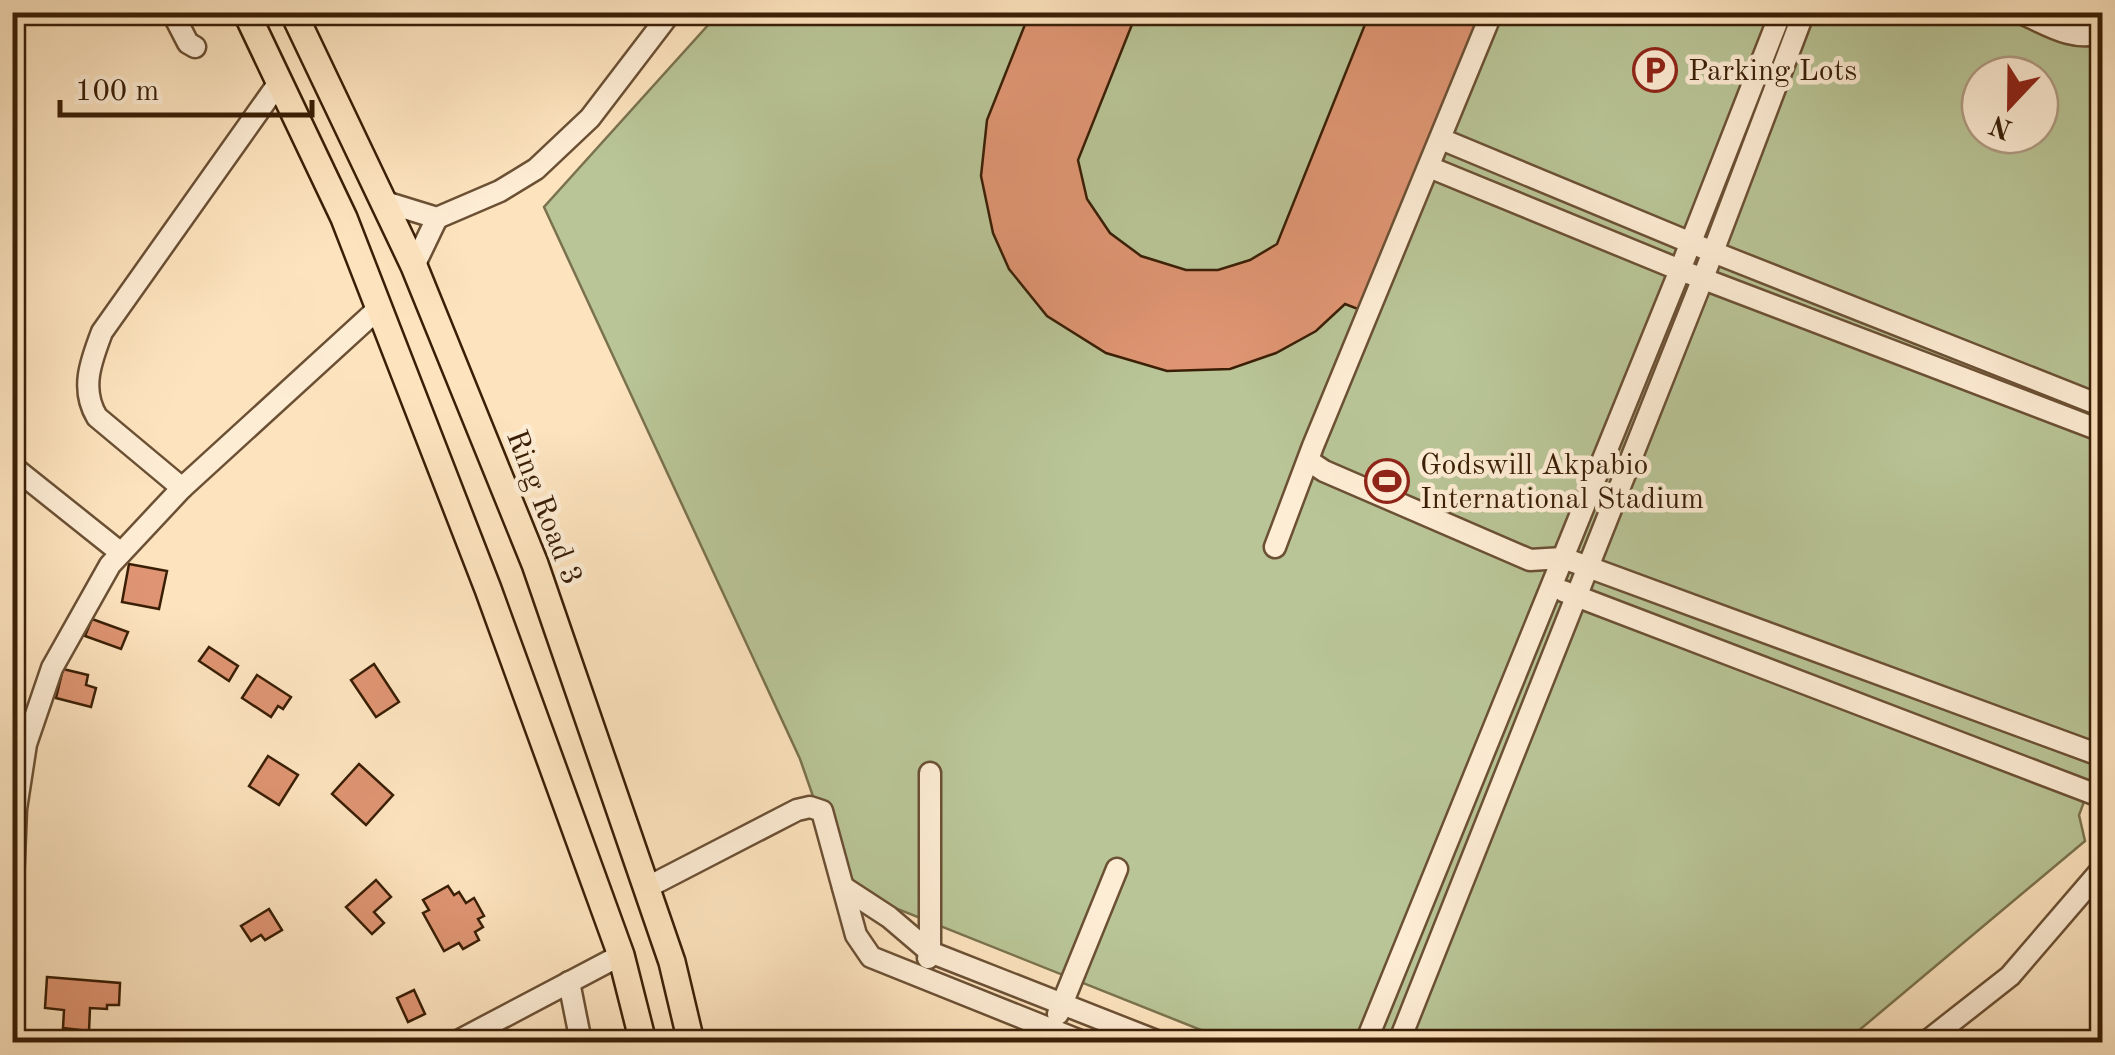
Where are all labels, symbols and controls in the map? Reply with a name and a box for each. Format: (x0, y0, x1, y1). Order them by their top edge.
parking icon: Parking Lots (1632, 47, 1678, 93)
scale bar (60, 55, 312, 117)
north arrow (1960, 55, 2060, 155)
place label: Parking Lots (1688, 57, 1857, 87)
text: 100 m (75, 77, 159, 107)
text: N (1986, 108, 2017, 142)
street label: Ring Road 3 (500, 426, 586, 589)
place label: Godswill Akpabio International Stadium (1420, 451, 1704, 515)
sports icon: Godswill Akpabio International Stadium (1364, 458, 1410, 504)

